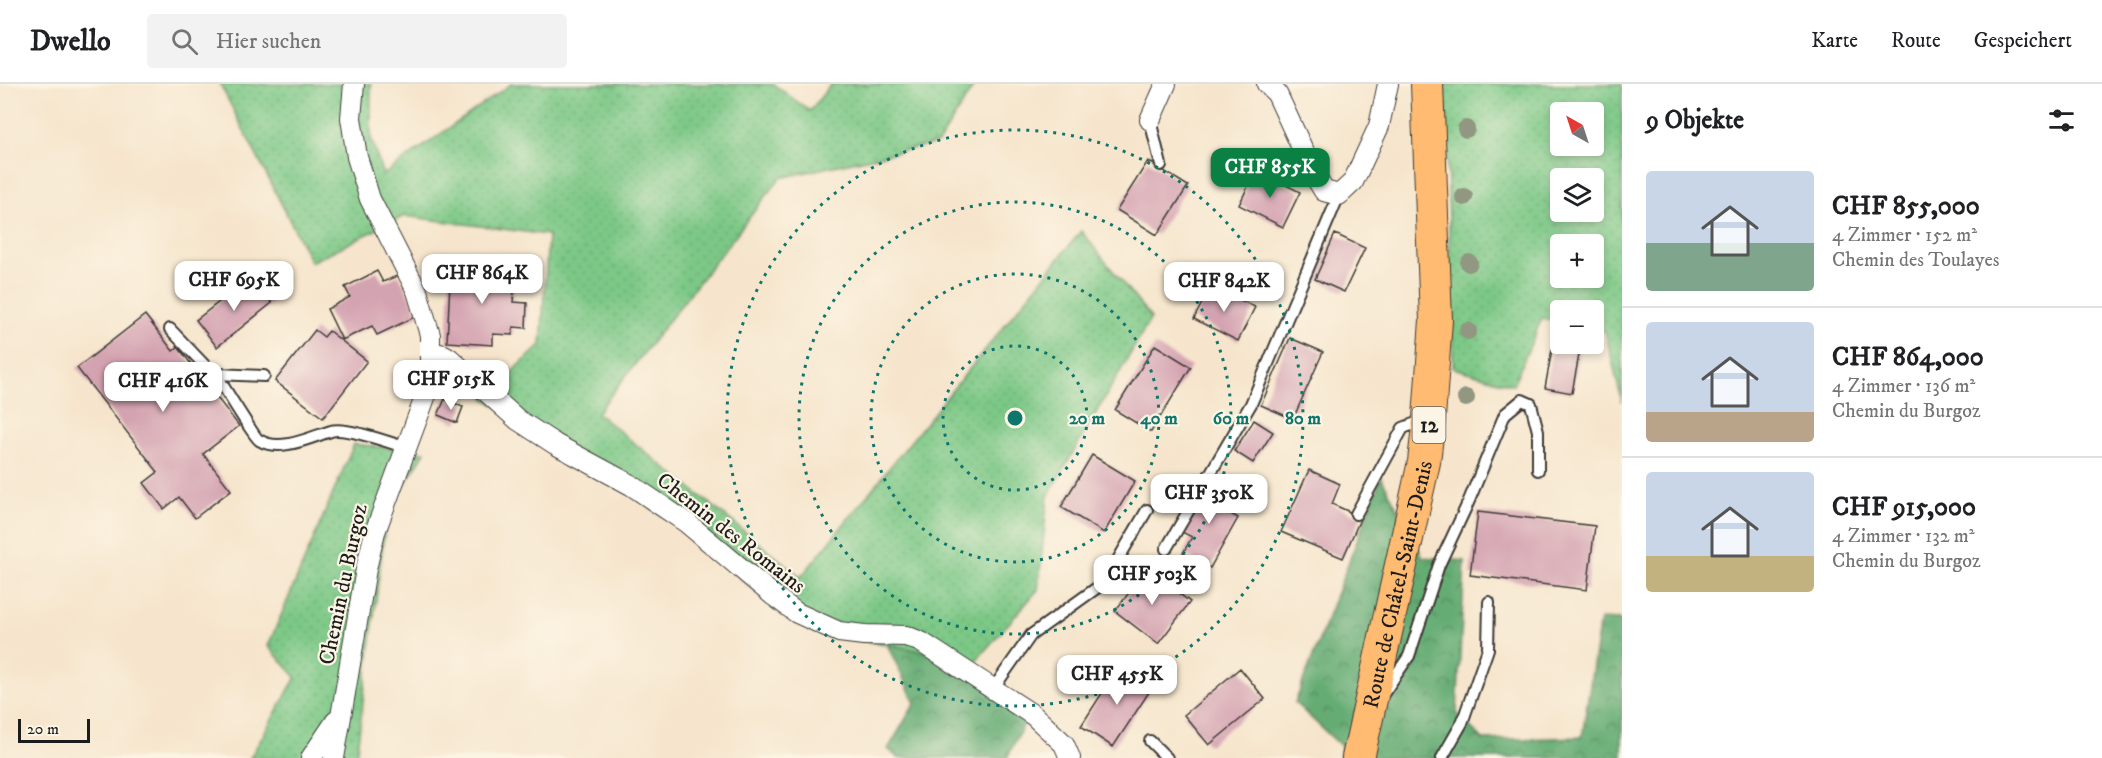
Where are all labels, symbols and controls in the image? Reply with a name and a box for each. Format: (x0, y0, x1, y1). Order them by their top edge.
search box (147, 14, 567, 68)
text: Dwello (30, 24, 111, 59)
icon: search (168, 25, 201, 58)
text: Hier suchen (216, 28, 321, 55)
text: Karte (1811, 28, 1858, 54)
text: Route (1891, 28, 1941, 54)
text: Gespeichert (1974, 28, 2072, 54)
north arrow (1550, 102, 1604, 156)
map controls (1550, 102, 1604, 354)
text: 9 Objekte (1646, 104, 1744, 137)
icon: filters (2045, 104, 2078, 137)
pin: CHF 855K (1208, 148, 1332, 199)
text: CHF 855K (1225, 155, 1315, 180)
button: layers (1550, 168, 1604, 222)
text: CHF 855,000 (1832, 190, 1980, 223)
icon: home (1694, 195, 1766, 267)
text: 4 Zimmer · 152 m² (1832, 223, 1977, 248)
button: + (1550, 234, 1604, 288)
text: Chemin des Toulayes (1832, 248, 1999, 273)
pin: CHF 864K (420, 254, 544, 305)
pin: CHF 695K (172, 261, 296, 312)
text: CHF 864K (436, 261, 528, 286)
pin: CHF 842K (1162, 262, 1286, 313)
text: CHF 695K (188, 268, 280, 293)
text: CHF 842K (1178, 269, 1270, 294)
button: − (1550, 300, 1604, 354)
text: CHF 864,000 (1832, 341, 1984, 374)
icon: home (1694, 346, 1766, 418)
pin: CHF 915K (389, 360, 513, 411)
pin: CHF 416K (101, 362, 225, 413)
text: CHF 915K (407, 367, 495, 392)
text: CHF 416K (118, 369, 208, 394)
text: 4 Zimmer · 136 m² (1832, 374, 1975, 399)
text: Chemin du Burgoz (1832, 399, 1981, 424)
road number: 12 (1412, 407, 1446, 443)
centre of rings (1005, 408, 1025, 428)
text: 20 m (1069, 408, 1105, 430)
text: 40 m (1139, 408, 1178, 430)
text: 60 m (1213, 408, 1250, 430)
text: 80 m (1285, 408, 1322, 430)
street label: Route de Châtel-Saint-Denis (1358, 458, 1439, 711)
street label: Chemin des Romains (651, 467, 811, 600)
pin: CHF 350K (1147, 474, 1271, 525)
text: CHF 350K (1165, 481, 1253, 506)
text: CHF 915,000 (1832, 491, 1976, 524)
icon: home (1694, 496, 1766, 568)
street label: Chemin du Burgoz (313, 501, 374, 667)
text: 4 Zimmer · 132 m² (1832, 524, 1975, 549)
text: Chemin du Burgoz (1832, 549, 1981, 574)
pin: CHF 503K (1090, 555, 1214, 606)
text: CHF 503K (1108, 562, 1196, 587)
pin: CHF 455K (1055, 655, 1179, 706)
text: CHF 455K (1071, 662, 1163, 687)
scale bar (18, 716, 90, 744)
text: 20 m (27, 719, 59, 739)

